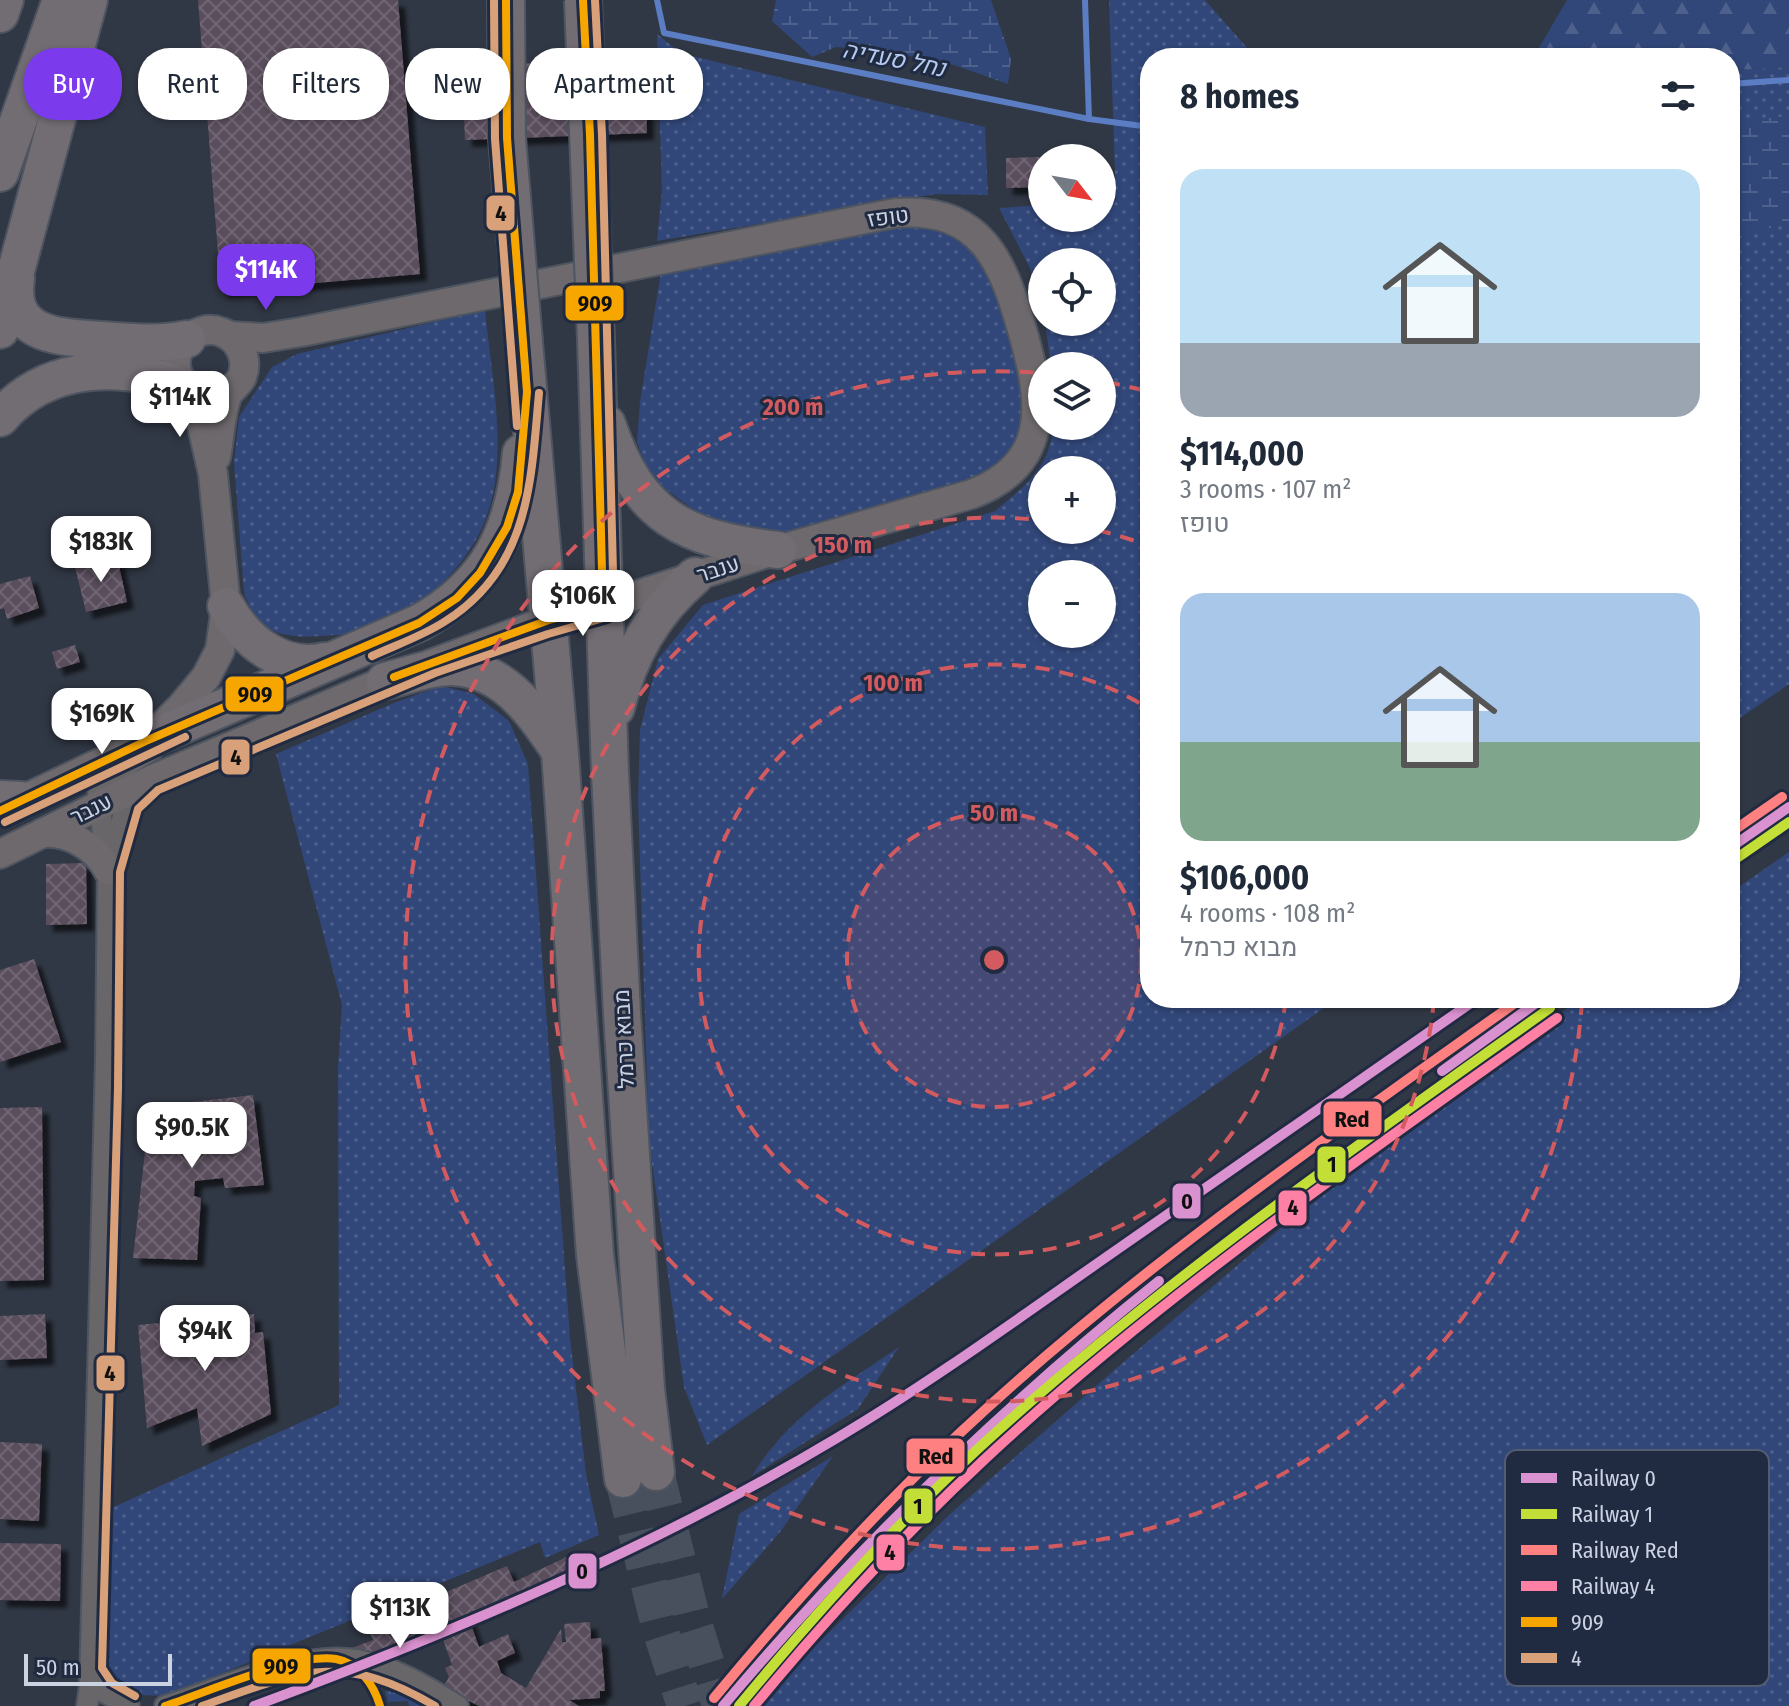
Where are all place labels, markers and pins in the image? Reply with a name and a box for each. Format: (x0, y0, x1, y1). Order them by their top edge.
pin: $114K (210, 244, 322, 312)
pin: $114K (124, 371, 236, 439)
pin: $183K (45, 516, 157, 584)
pin: $106K (527, 570, 639, 638)
pin: $169K (46, 688, 158, 756)
centre of rings (980, 946, 1008, 974)
pin: $90.5K (127, 1102, 257, 1170)
pin: $94K (158, 1305, 252, 1373)
pin: $113K (344, 1582, 456, 1650)

